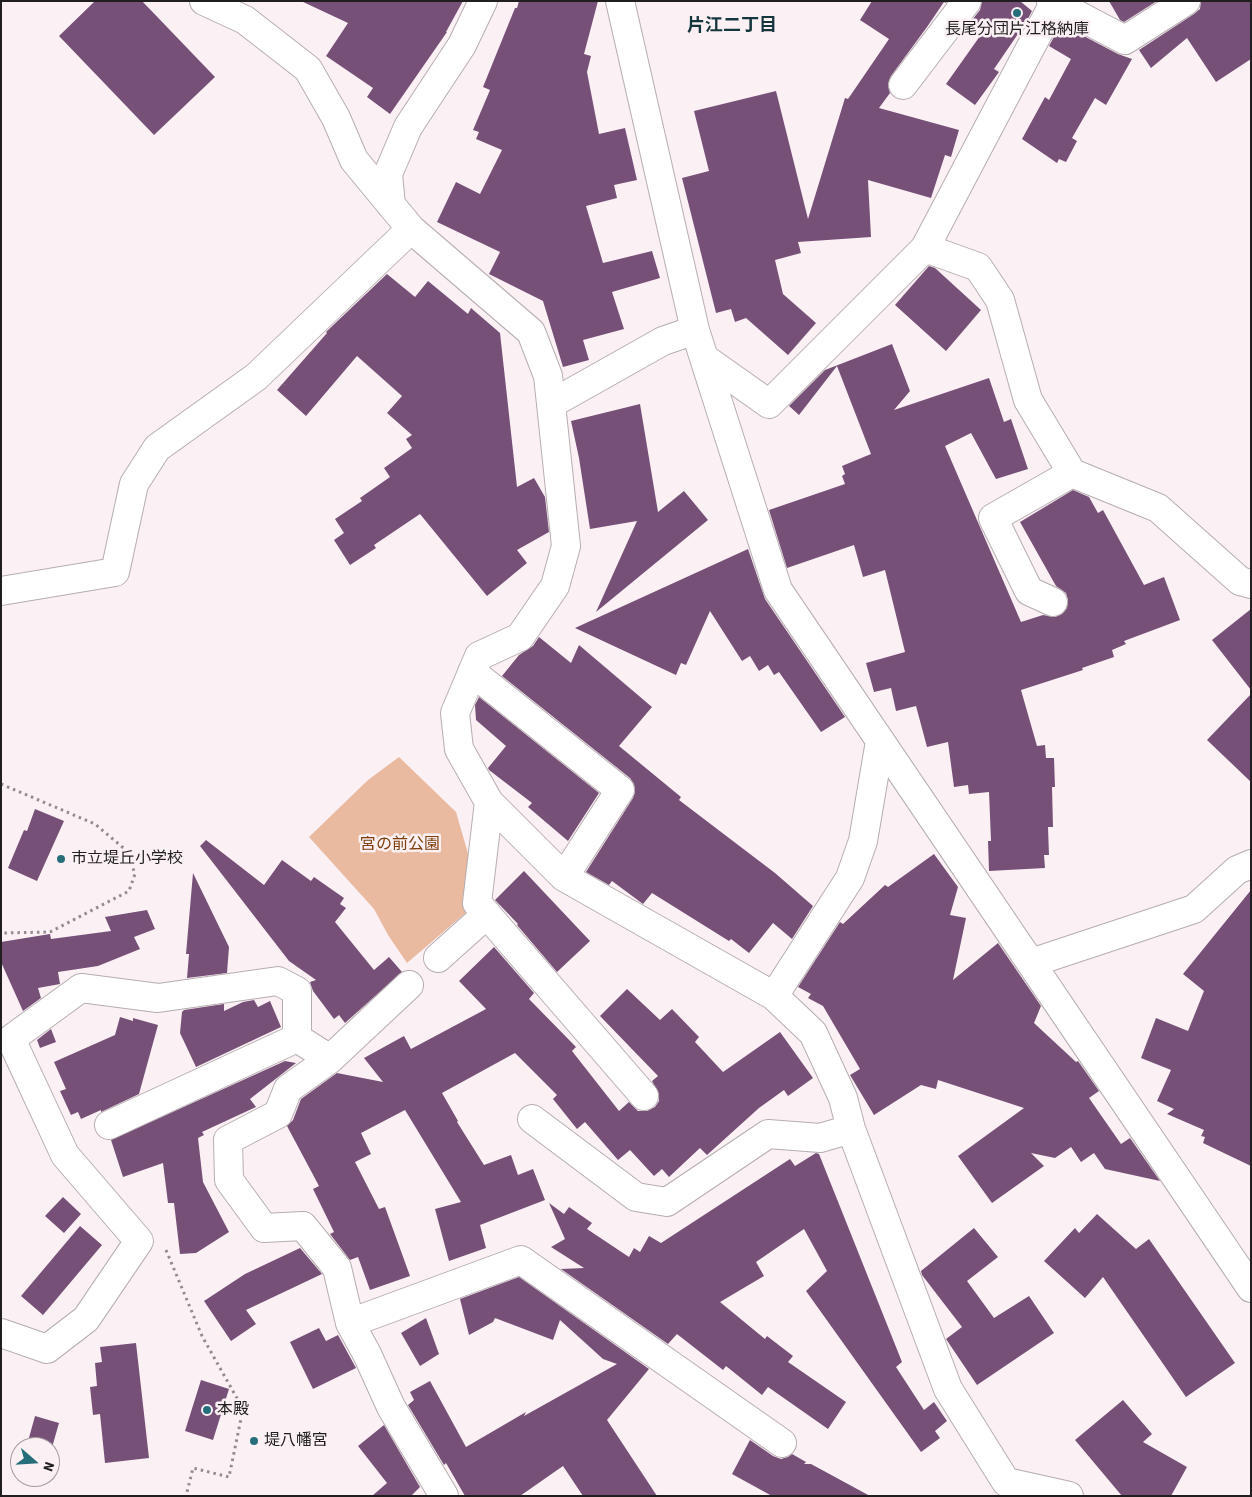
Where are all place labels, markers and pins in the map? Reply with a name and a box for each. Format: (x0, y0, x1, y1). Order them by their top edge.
marker: 長尾分団片江格納庫 (1011, 7, 1023, 19)
place label: 長尾分団片江格納庫 (945, 20, 1089, 40)
place label: 市立堤丘小学校 (71, 849, 183, 869)
marker: 市立堤丘小学校 (55, 853, 67, 865)
place label: 本殿 (217, 1400, 249, 1420)
marker: 本殿 (201, 1404, 213, 1416)
place label: 堤八幡宮 (264, 1431, 328, 1451)
marker: 堤八幡宮 (248, 1435, 260, 1447)

